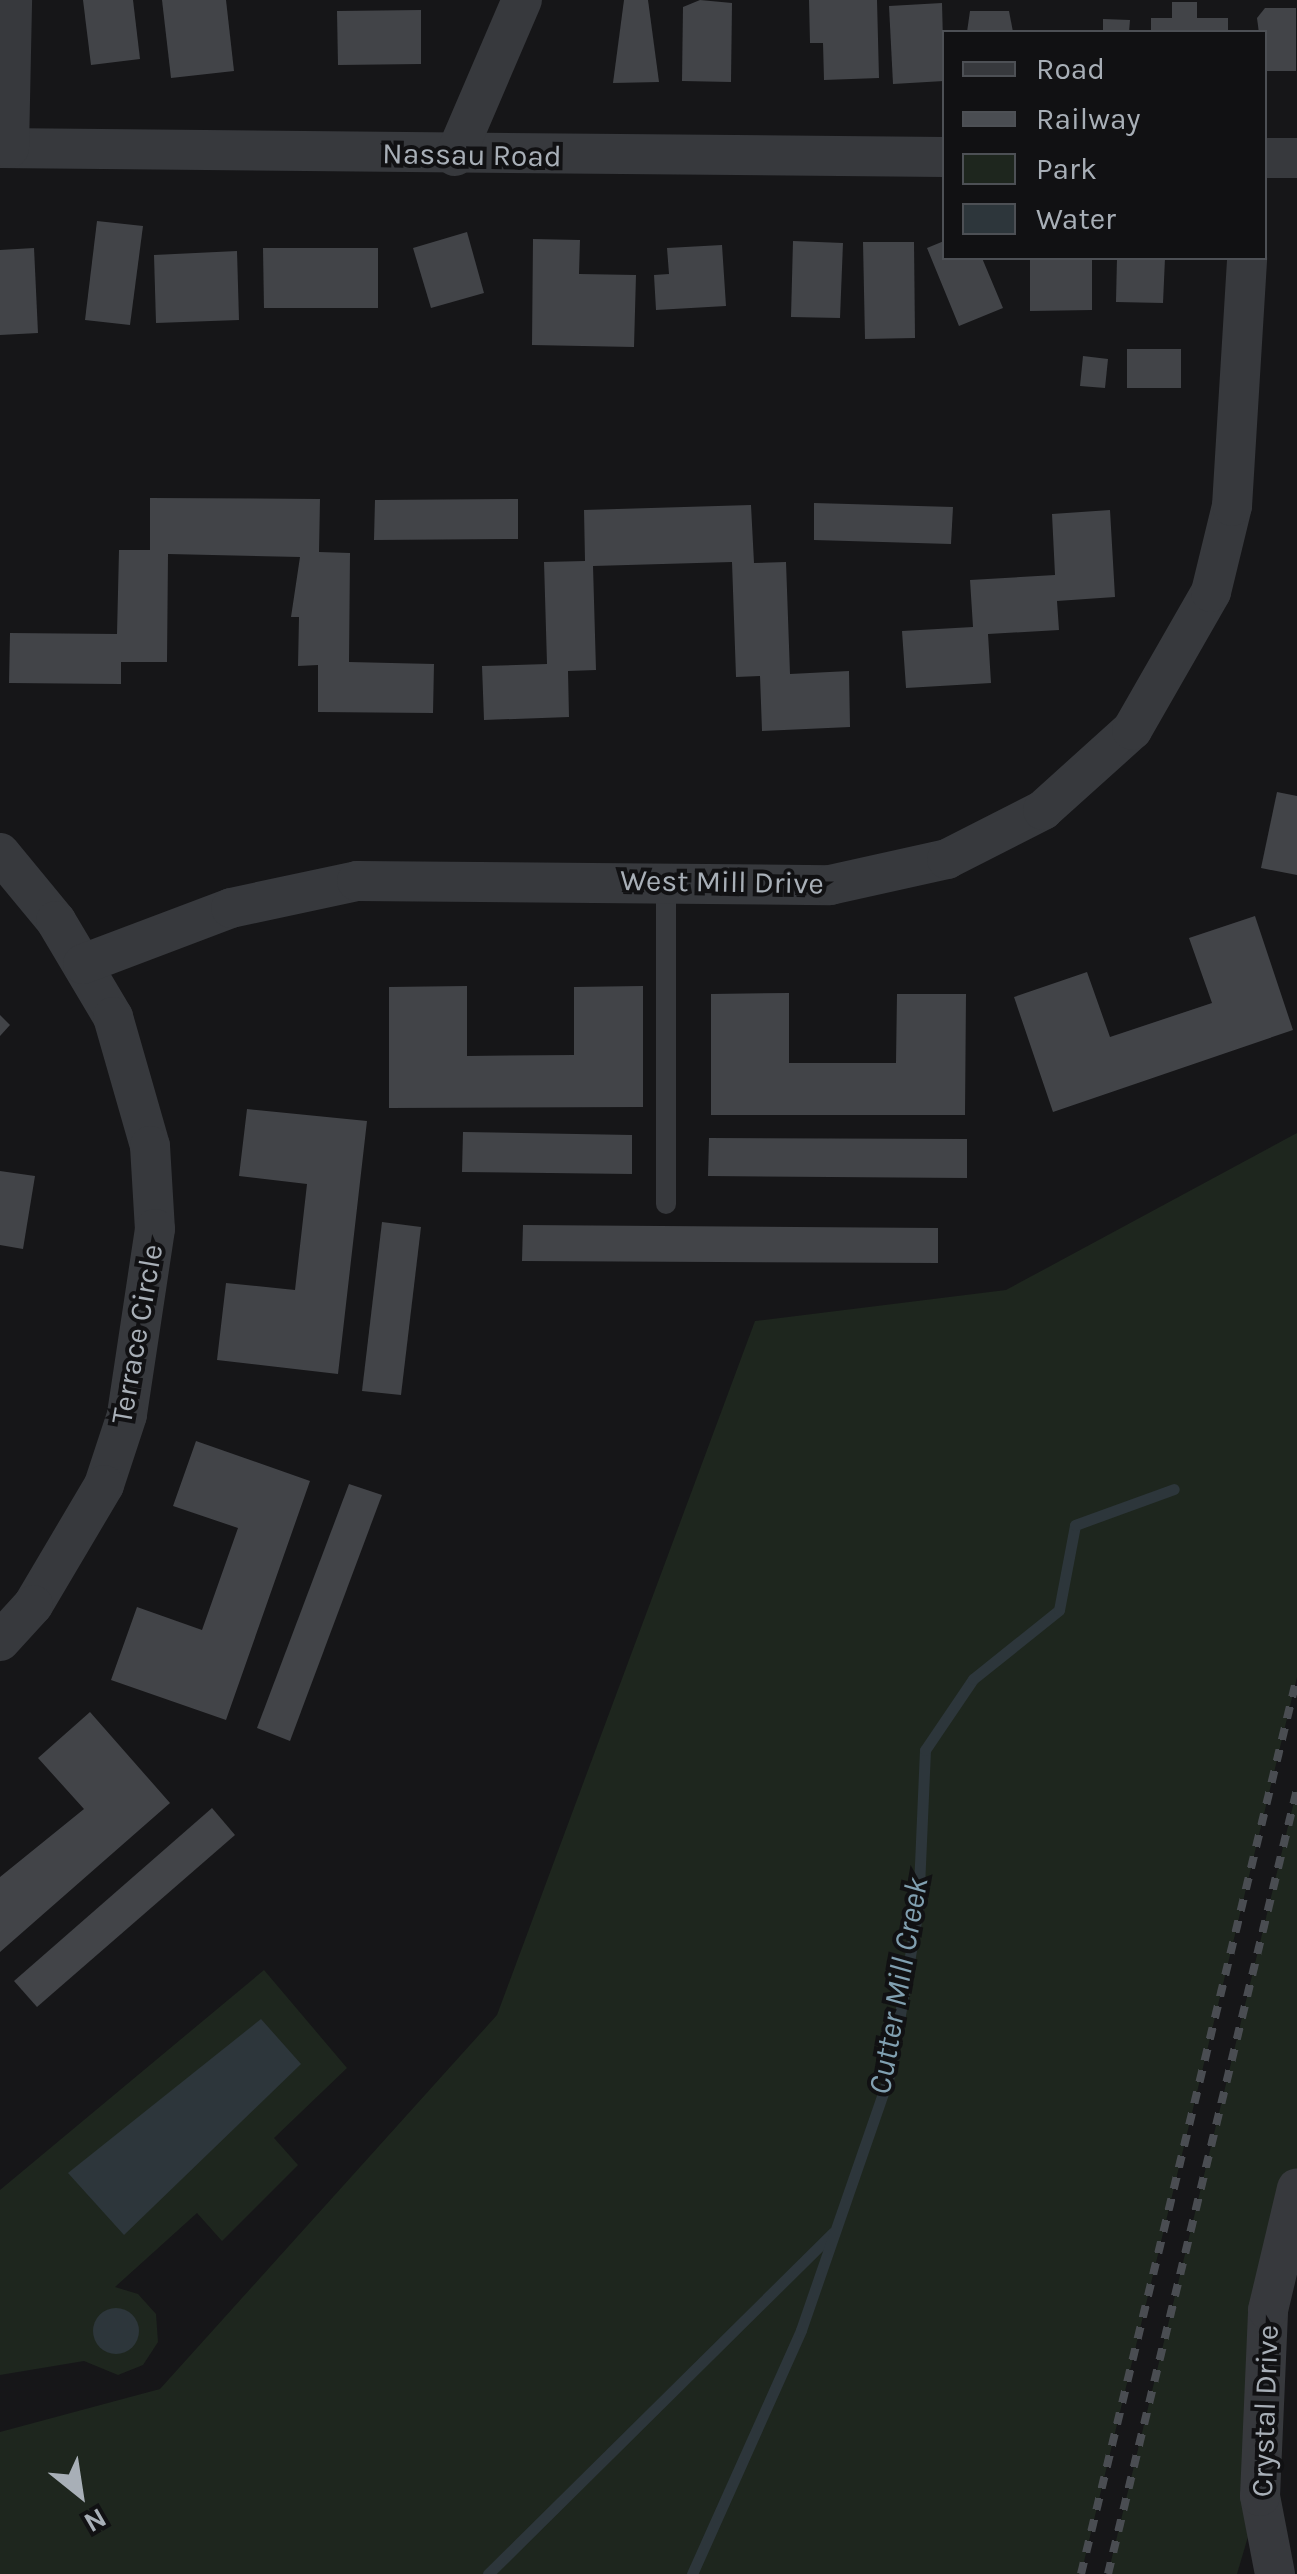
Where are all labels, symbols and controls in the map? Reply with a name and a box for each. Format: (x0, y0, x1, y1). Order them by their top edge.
legend (942, 30, 1267, 260)
text: Road (1036, 51, 1105, 87)
text: Railway (1036, 101, 1140, 137)
street label: Nassau Road (382, 135, 562, 175)
text: Park (1036, 151, 1097, 187)
text: Water (1036, 201, 1116, 237)
street label: West Mill Drive (620, 862, 824, 902)
street label: Terrace Circle (103, 1241, 171, 1427)
water label: Cutter Mill Creek (861, 1874, 937, 2098)
street label: Crystal Drive (1244, 2324, 1286, 2498)
north arrow (30, 2444, 130, 2544)
text: N (78, 2501, 112, 2540)

